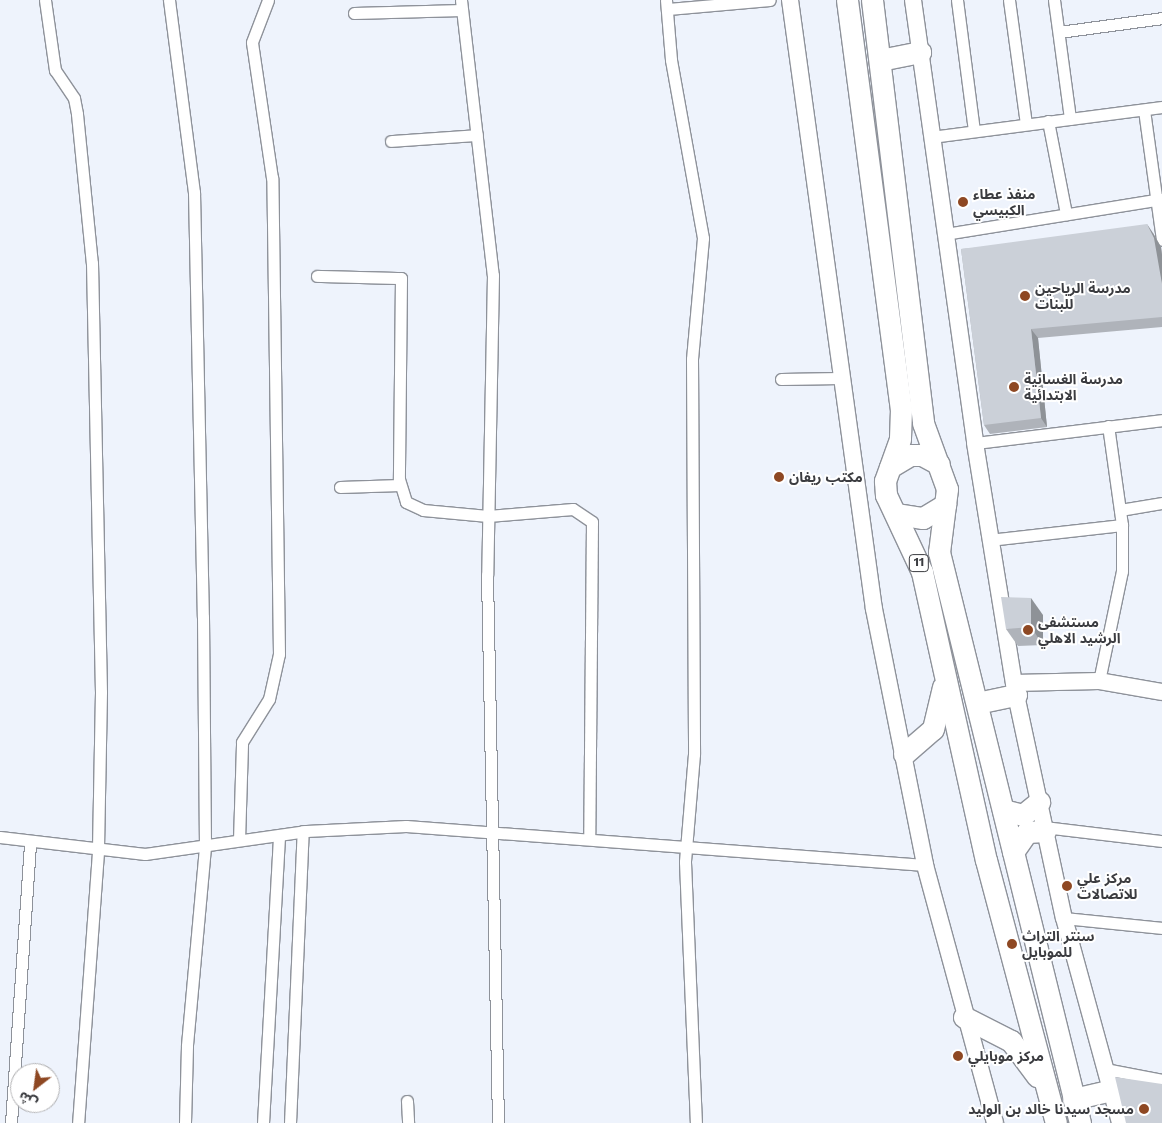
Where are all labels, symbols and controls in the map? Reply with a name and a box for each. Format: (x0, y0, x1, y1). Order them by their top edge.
place label: منفذ عطاء الكبيسي (973, 186, 1035, 218)
marker: منفذ عطاء الكبيسي (957, 196, 969, 208)
place label: مدرسة الرياحين للبنات (1035, 280, 1131, 312)
marker: مدرسة الرياحين للبنات (1019, 290, 1031, 302)
place label: مدرسة الغسانية الابتدائية (1024, 371, 1123, 404)
marker: مدرسة الغسانية الابتدائية (1008, 381, 1020, 393)
place label: مكتب ريفان (789, 469, 863, 485)
marker: مكتب ريفان (773, 471, 785, 483)
road number: 11 (908, 554, 930, 572)
place label: مستشفى الرشيد الاهلي (1038, 614, 1121, 646)
marker: مستشفى الرشيد الاهلي (1022, 624, 1034, 636)
place label: مركز علي للاتصالات (1077, 870, 1137, 902)
marker: مركز علي للاتصالات (1061, 880, 1073, 892)
place label: سنتر التراث للموبايل (1022, 928, 1095, 960)
marker: سنتر التراث للموبايل (1006, 938, 1018, 950)
place label: مركز موبايلي (968, 1048, 1044, 1064)
marker: مركز موبايلي (952, 1050, 964, 1062)
north arrow (10, 1063, 60, 1113)
text: ش (16, 1088, 40, 1112)
place label: مسجد سيدنا خالد بن الوليد (968, 1101, 1134, 1117)
marker: مسجد سيدنا خالد بن الوليد (1138, 1103, 1150, 1115)

